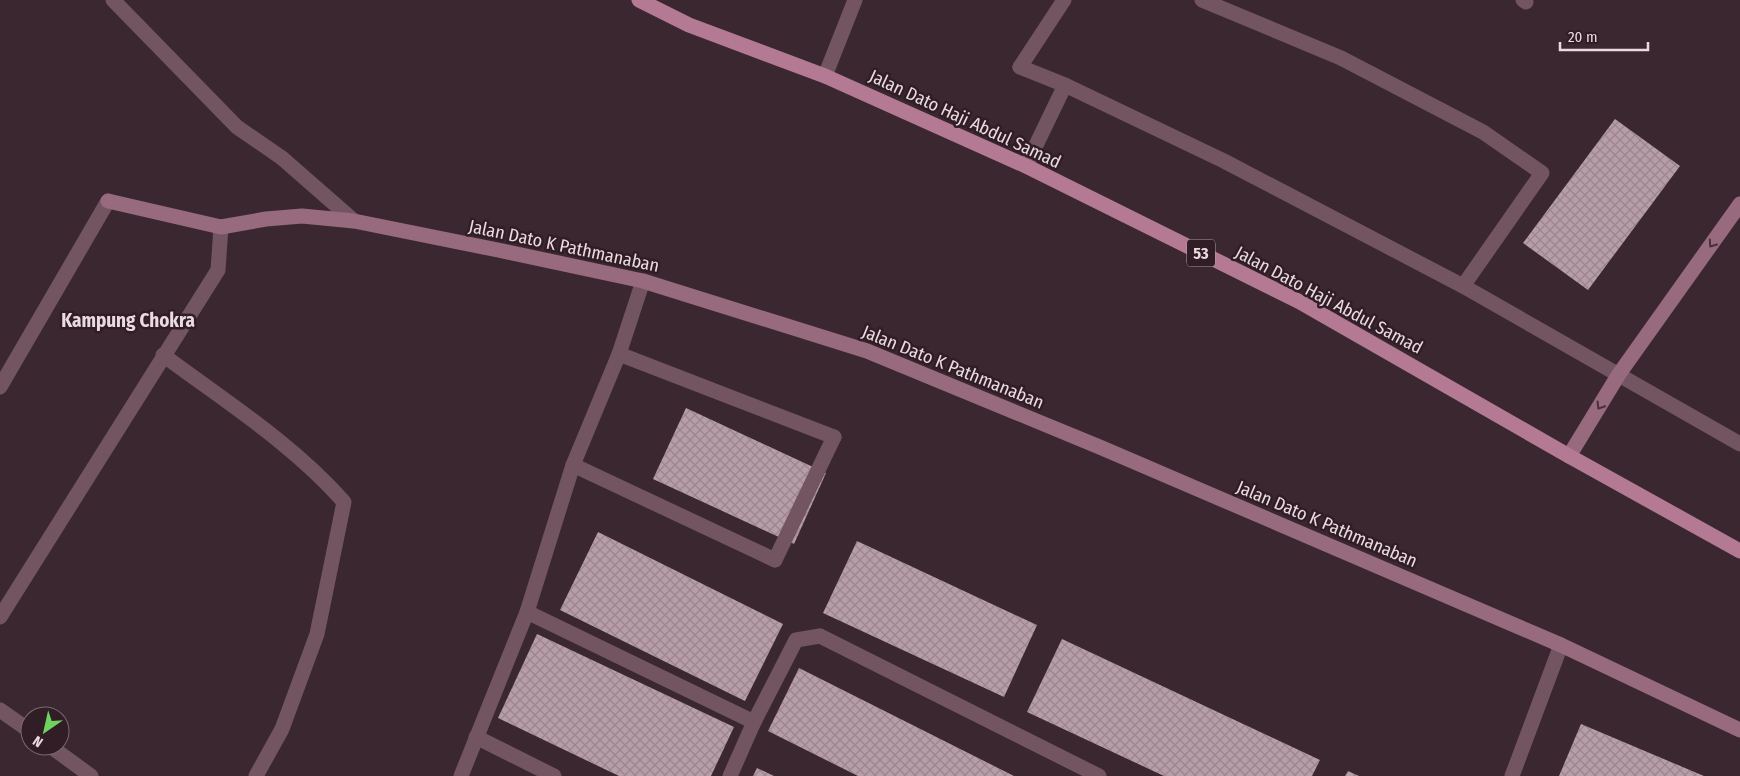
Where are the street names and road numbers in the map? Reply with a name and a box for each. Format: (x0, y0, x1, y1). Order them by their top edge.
street label: Jalan Dato Haji Abdul Samad (866, 65, 1064, 173)
street label: Jalan Dato K Pathmanaban (467, 215, 661, 277)
road number: 53 (1187, 240, 1215, 266)
street label: Jalan Dato Haji Abdul Samad (1231, 241, 1427, 359)
street label: Jalan Dato K Pathmanaban (859, 320, 1047, 414)
street label: Jalan Dato K Pathmanaban (1233, 476, 1421, 572)

